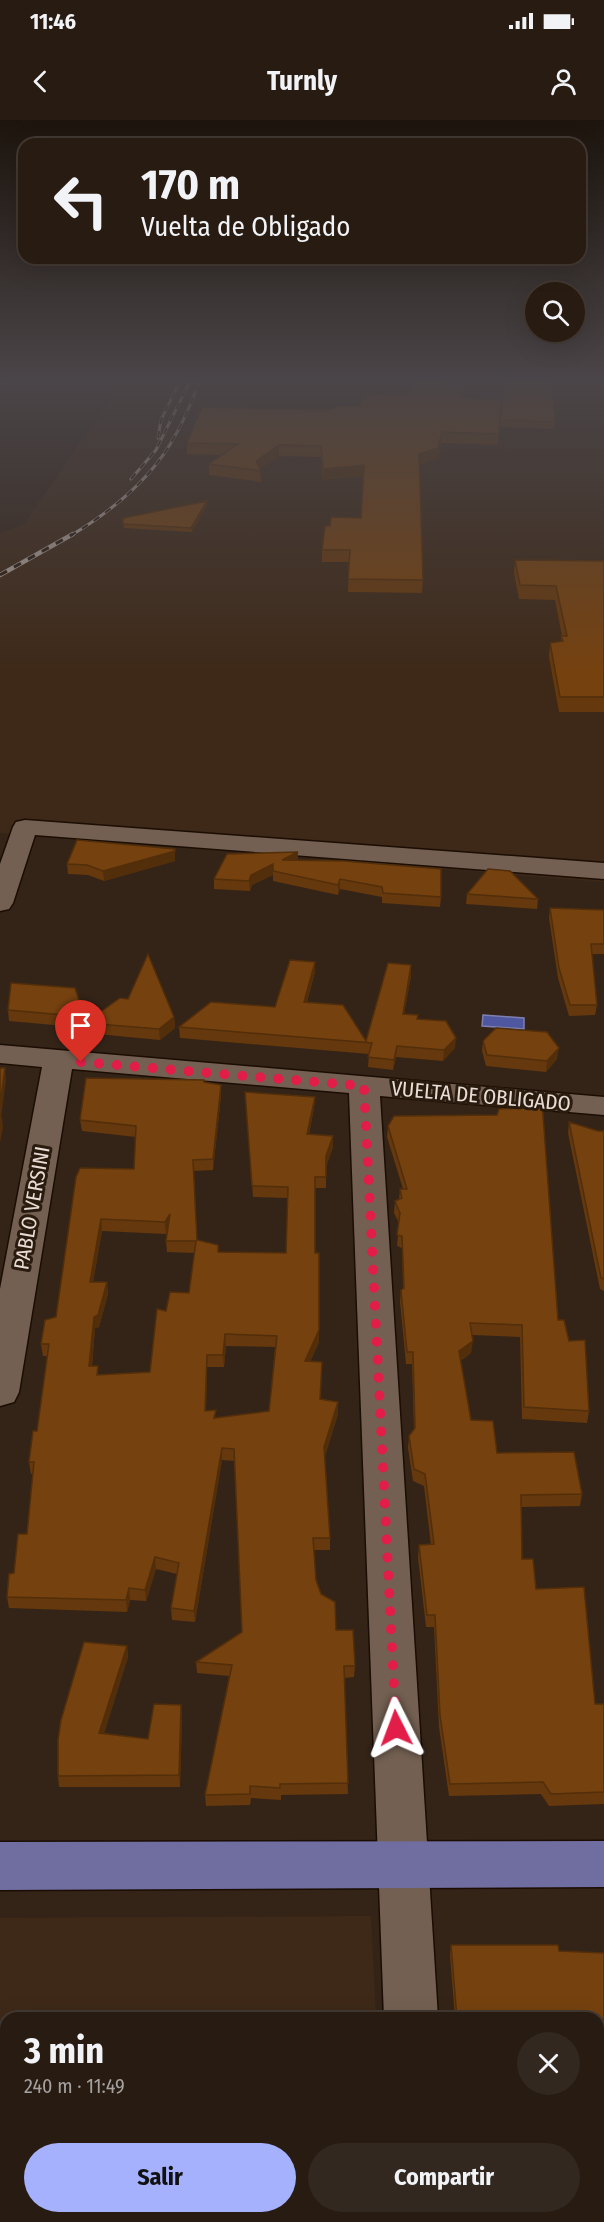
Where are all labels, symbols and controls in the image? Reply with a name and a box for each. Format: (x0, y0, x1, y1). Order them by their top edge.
text: 11:46 (30, 8, 76, 35)
icon: back (24, 65, 57, 98)
text: Turnly (267, 65, 337, 97)
icon: person (547, 65, 580, 98)
text: 170 m (141, 160, 240, 210)
icon: left (42, 162, 120, 240)
text: Vuelta de Obligado (141, 211, 351, 243)
map controls (525, 282, 585, 342)
button: search (525, 282, 585, 342)
pin (55, 1000, 106, 1062)
icon: arrive (64, 1009, 97, 1042)
street label: VUELTA DE OBLIGADO (390, 1075, 572, 1117)
street label: PABLO VERSINI (8, 1144, 56, 1272)
position arrow (364, 1696, 428, 1760)
text: 3 min (24, 2029, 104, 2073)
button: close (517, 2032, 580, 2095)
text: 240 m · 11:49 (24, 2074, 125, 2098)
button: Salir (24, 2143, 296, 2212)
button: Compartir (308, 2143, 580, 2212)

